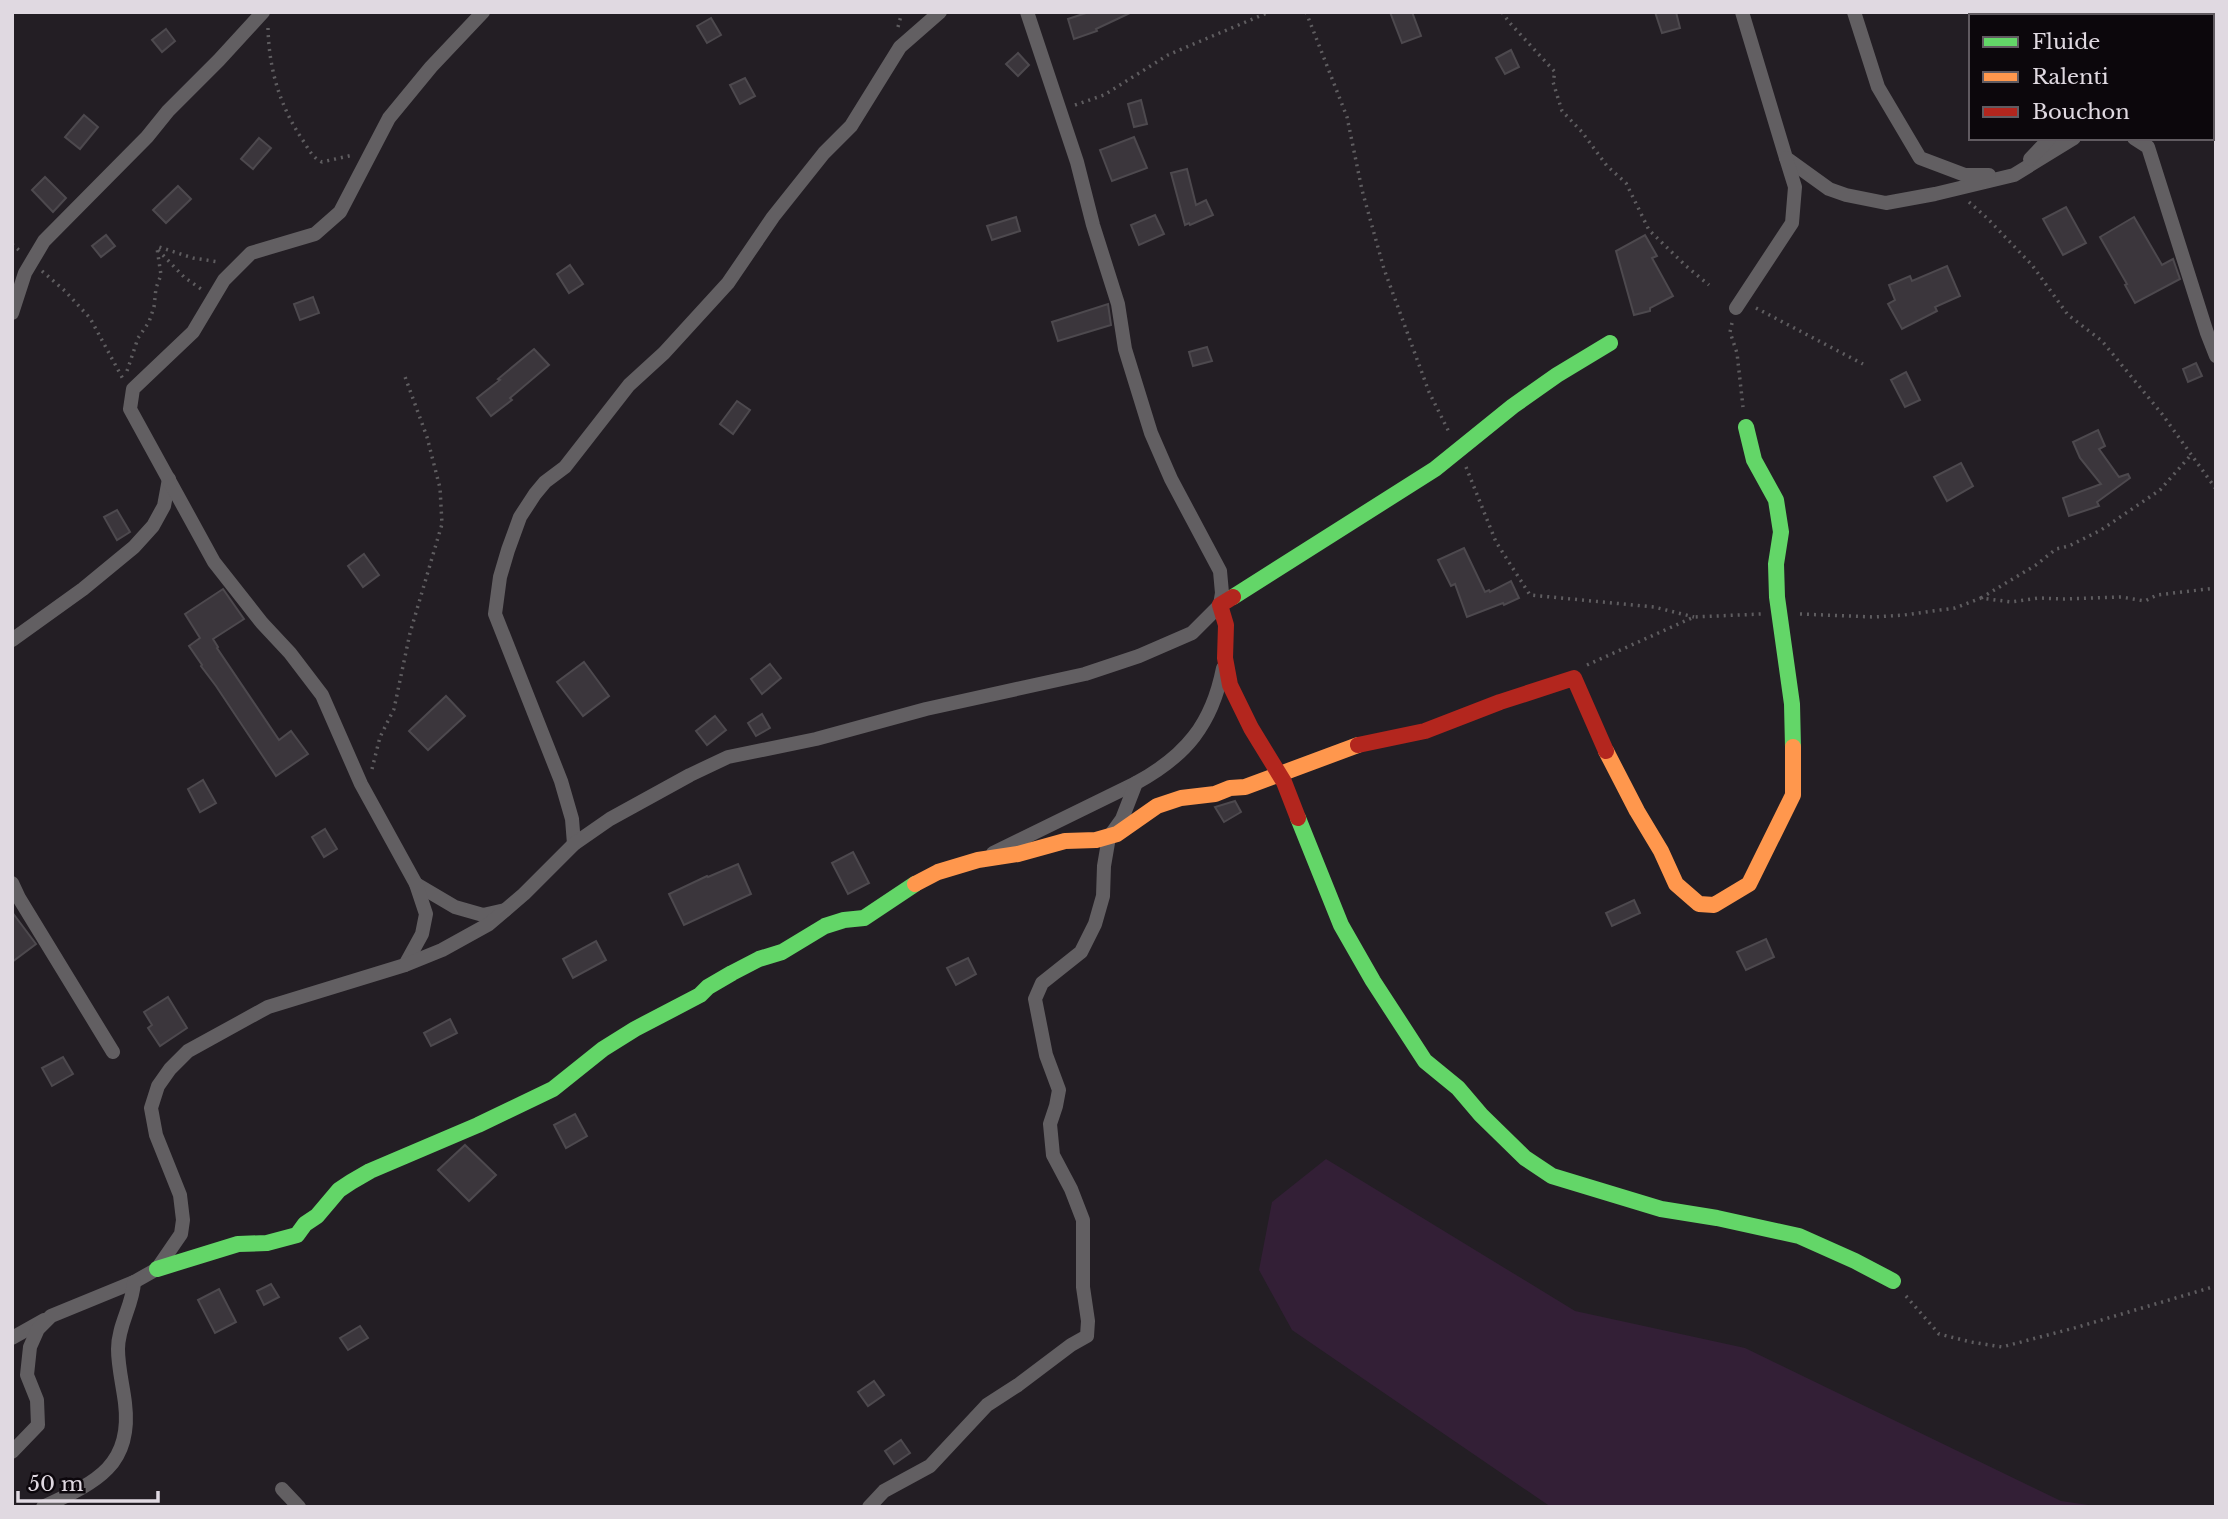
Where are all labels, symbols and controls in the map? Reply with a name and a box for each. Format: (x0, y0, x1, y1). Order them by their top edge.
legend (1969, 14, 2214, 140)
text: Fluide (2032, 29, 2100, 55)
text: Ralenti (2032, 64, 2109, 90)
text: Bouchon (2032, 99, 2130, 125)
scale bar (18, 1460, 158, 1504)
text: 50 m (28, 1471, 84, 1497)

